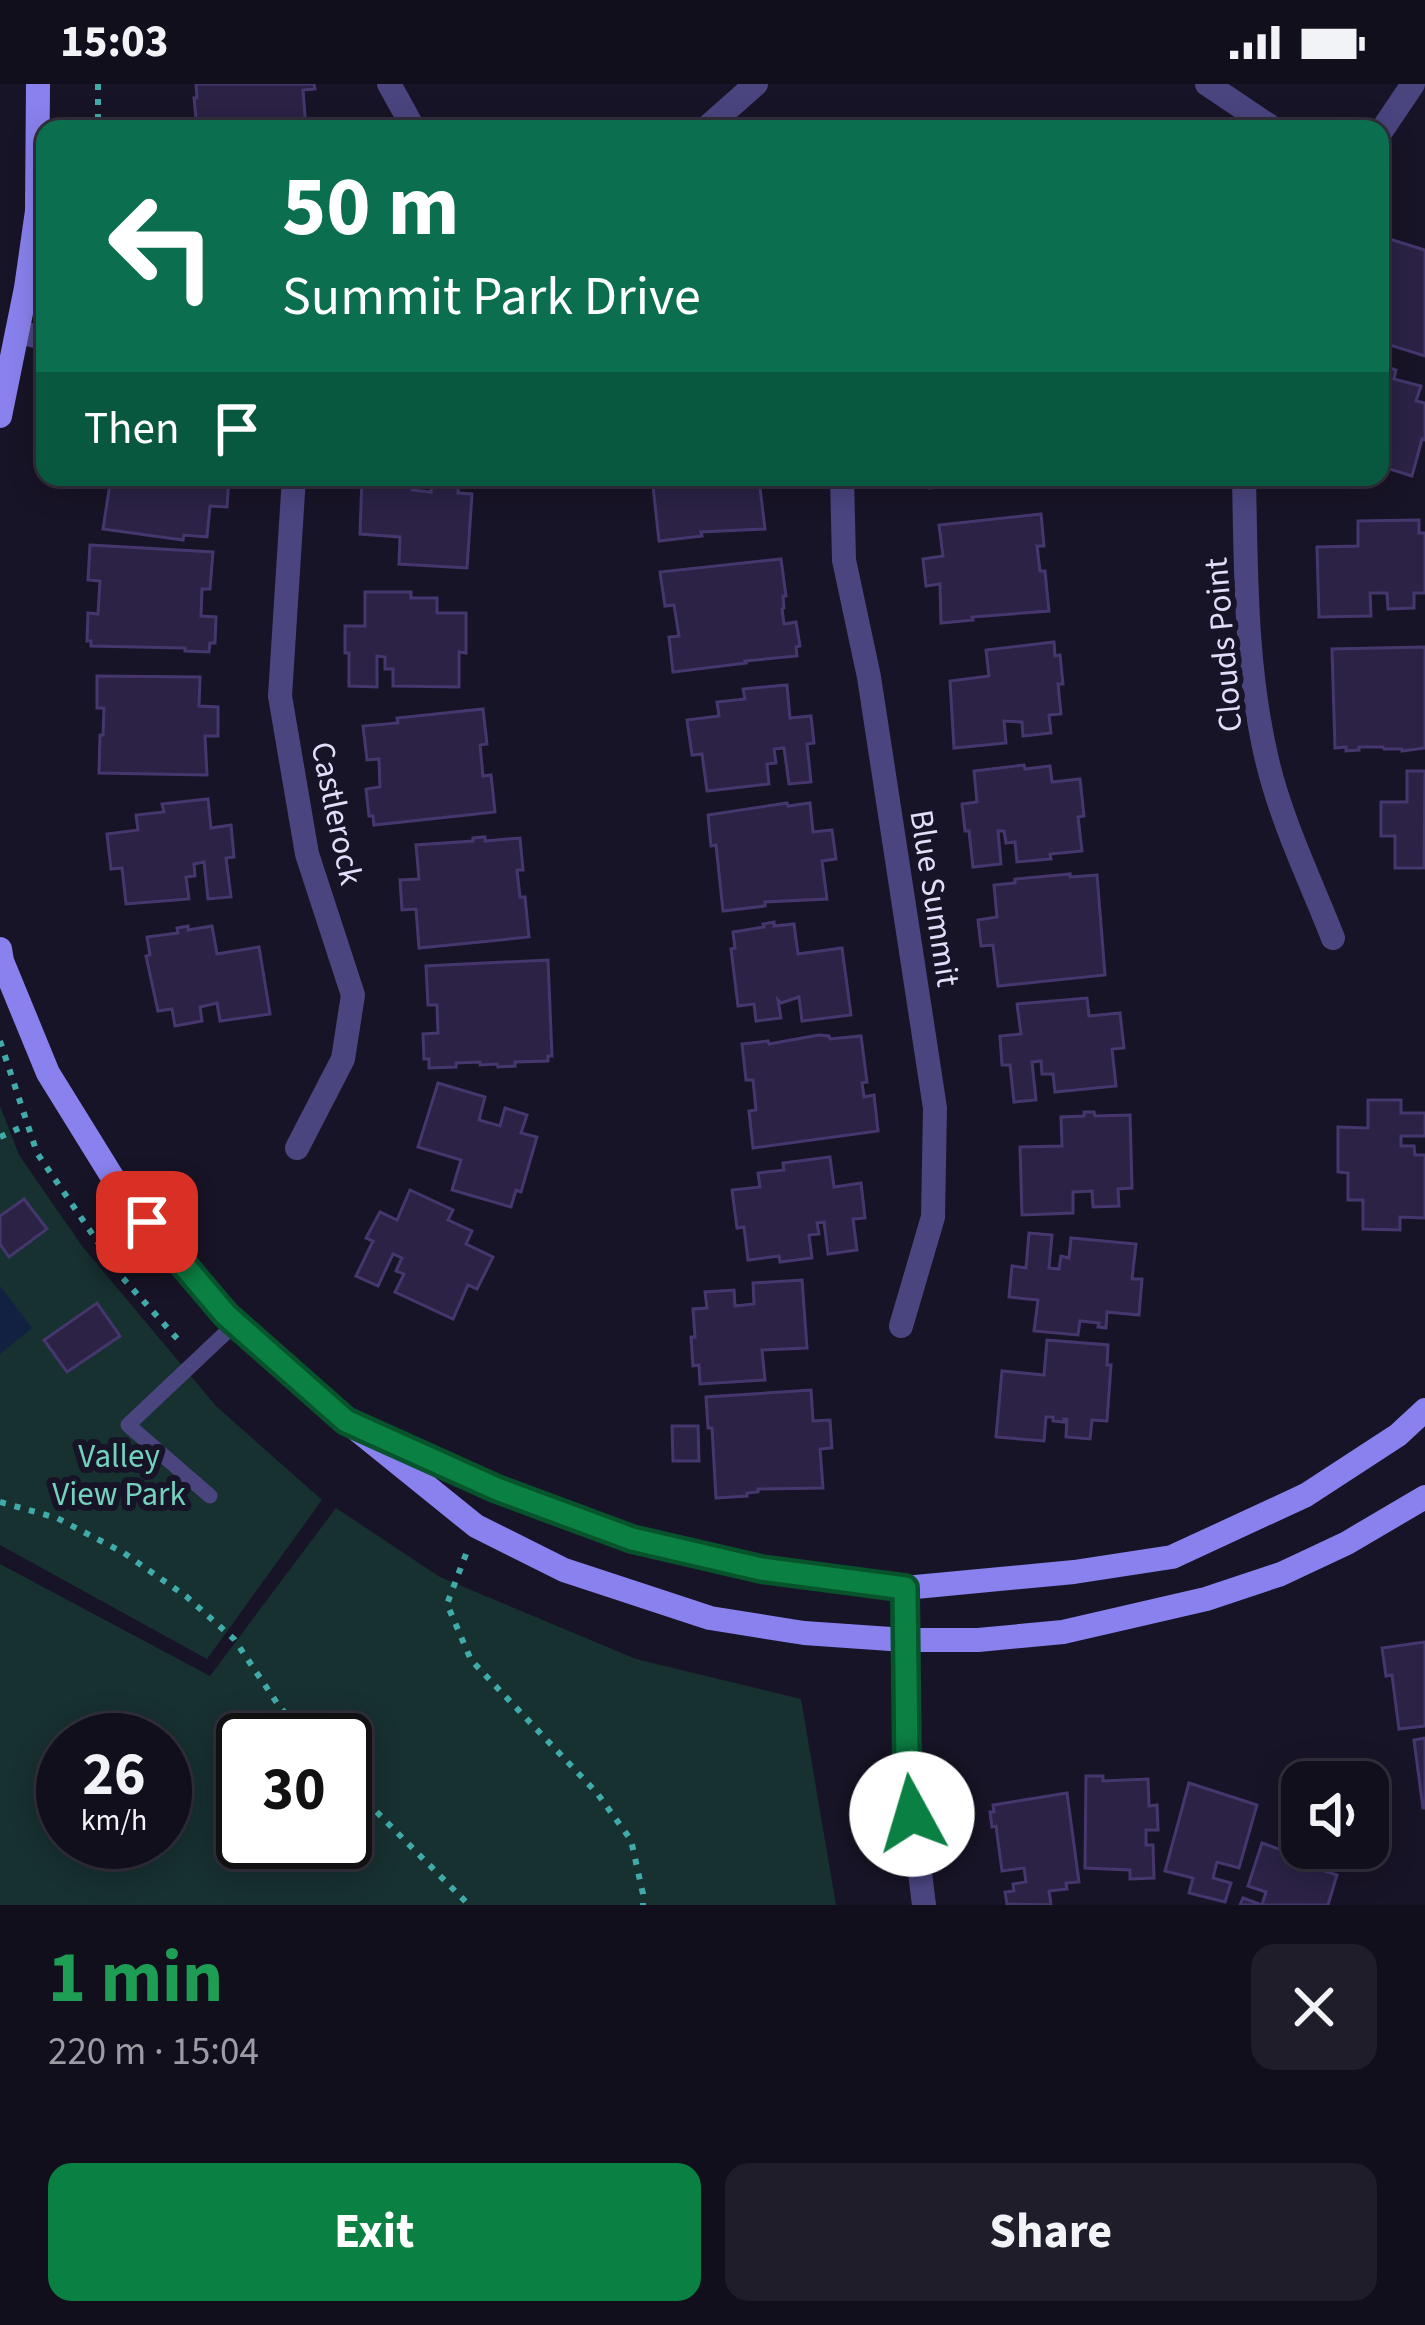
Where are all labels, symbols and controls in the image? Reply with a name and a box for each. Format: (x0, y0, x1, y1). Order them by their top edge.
text: 15:03 (60, 10, 169, 74)
text: 50 m (282, 148, 460, 268)
icon: left (84, 168, 240, 324)
text: Summit Park Drive (282, 259, 701, 336)
icon: arrive (204, 396, 270, 462)
text: Then (84, 397, 180, 461)
street label: Clouds Point (1192, 556, 1255, 734)
street label: Castlerock (298, 738, 375, 890)
street label: Blue Summit (897, 806, 972, 990)
pin (96, 1171, 198, 1273)
icon: arrive (114, 1189, 180, 1255)
park label: Valley View Park (52, 1433, 186, 1518)
speed limit sign: 30 (216, 1713, 372, 1869)
text: 26 (82, 1733, 146, 1818)
position arrow (849, 1751, 975, 1877)
map controls (1281, 1761, 1389, 1869)
button: sound (1281, 1761, 1389, 1869)
text: km/h (81, 1799, 147, 1842)
text: 1 min (48, 1927, 223, 2030)
button: close (1251, 1944, 1377, 2070)
text: 220 m · 15:04 (48, 2024, 259, 2080)
button: Exit (48, 2163, 701, 2301)
button: Share (725, 2163, 1377, 2301)

